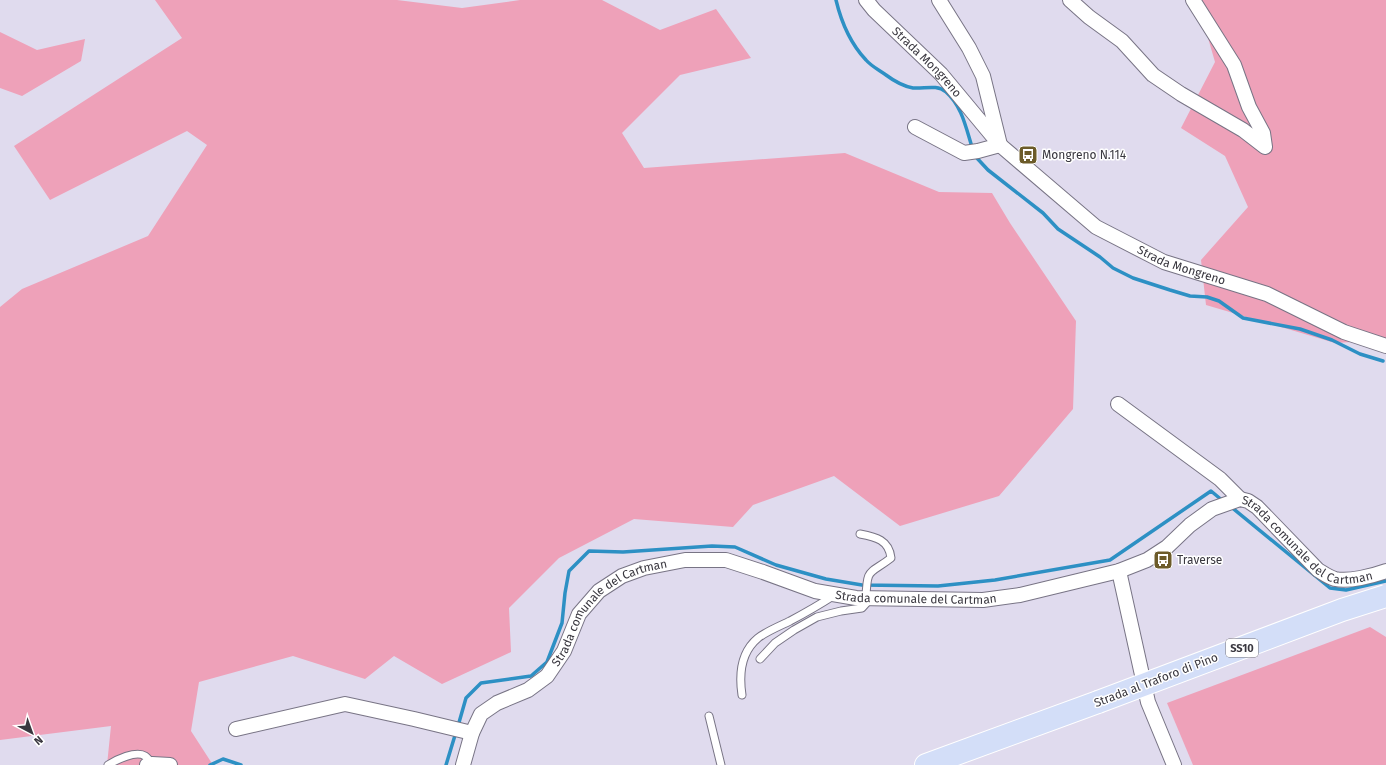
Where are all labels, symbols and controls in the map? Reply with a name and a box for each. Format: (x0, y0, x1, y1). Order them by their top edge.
street label: Strada Mongreno (889, 24, 964, 100)
bus stop icon: Mongreno N.114 (1017, 144, 1039, 166)
place label: Mongreno N.114 (1042, 148, 1127, 162)
street label: Strada Mongreno (1135, 242, 1227, 288)
street label: Strada comunale del Cartman (1241, 493, 1374, 587)
bus stop icon: Traverse (1152, 549, 1174, 571)
place label: Traverse (1177, 553, 1222, 567)
street label: Strada comunale del Cartman (549, 557, 668, 669)
street label: Strada comunale del Cartman (834, 588, 998, 607)
road number: SS10 (1226, 639, 1258, 657)
street label: Strada al Traforo di Pino (1092, 650, 1220, 710)
north arrow (12, 713, 52, 753)
text: N (31, 733, 45, 747)

